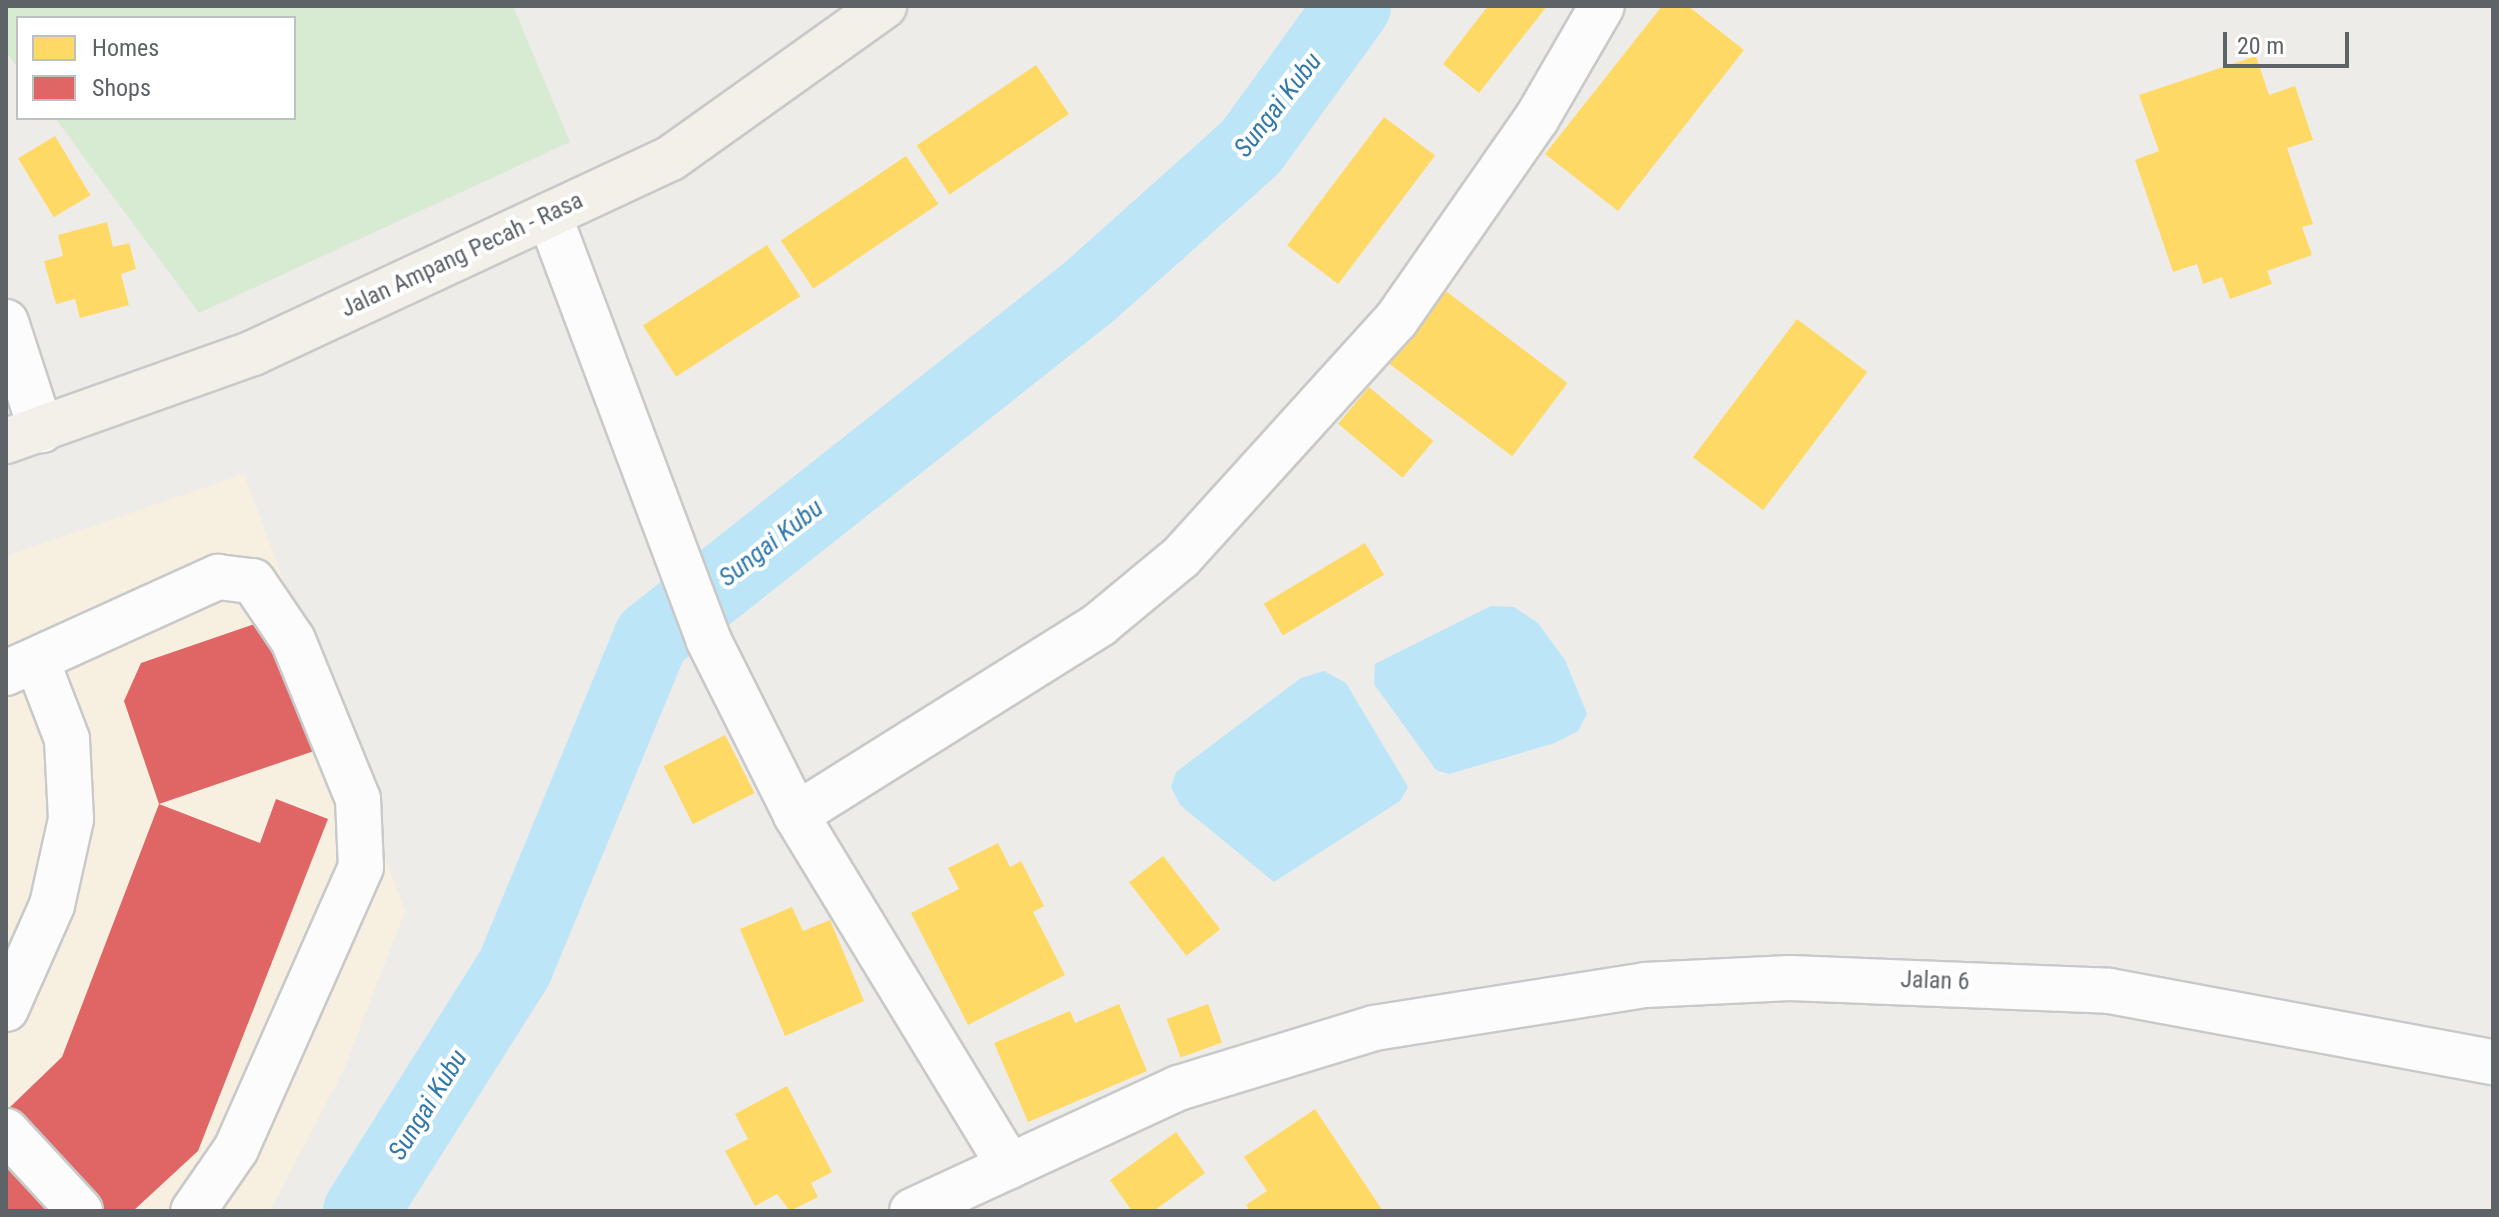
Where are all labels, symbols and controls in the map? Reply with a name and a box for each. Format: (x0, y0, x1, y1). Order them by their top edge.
legend (16, 16, 296, 120)
scale bar (2227, 16, 2353, 66)
text: 20 m (2237, 32, 2284, 60)
text: Homes (92, 34, 159, 62)
water label: Sungai Kubu (1228, 47, 1328, 163)
text: Shops (92, 74, 151, 102)
street label: Jalan Ampang Pecah - Rasa (336, 186, 588, 324)
water label: Sungai Kubu (713, 493, 829, 593)
street label: Jalan 6 (1900, 965, 1970, 997)
water label: Sungai Kubu (382, 1044, 474, 1166)

